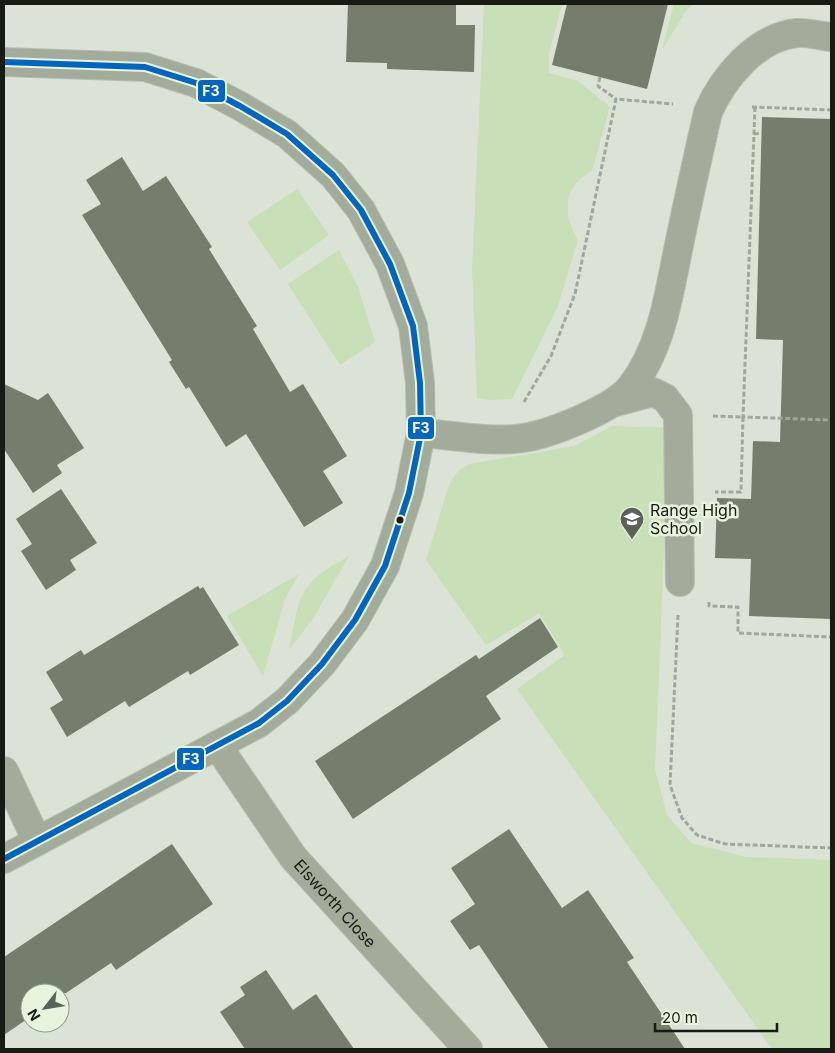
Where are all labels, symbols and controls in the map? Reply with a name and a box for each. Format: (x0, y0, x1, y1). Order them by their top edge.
line badge: F3 (197, 79, 226, 103)
text: F3 (202, 82, 220, 99)
line badge: F3 (407, 416, 435, 440)
text: F3 (412, 419, 430, 436)
place label: Range High School (650, 500, 737, 538)
school or university icon: Range High School (619, 506, 645, 540)
unlabelled marker (395, 515, 405, 525)
line badge: F3 (176, 747, 205, 771)
text: F3 (182, 750, 200, 767)
street label: Elsworth Close (290, 855, 381, 952)
north arrow (20, 983, 70, 1033)
scale bar (655, 1000, 778, 1032)
text: N (23, 1006, 43, 1024)
text: 20 m (662, 1008, 698, 1027)

